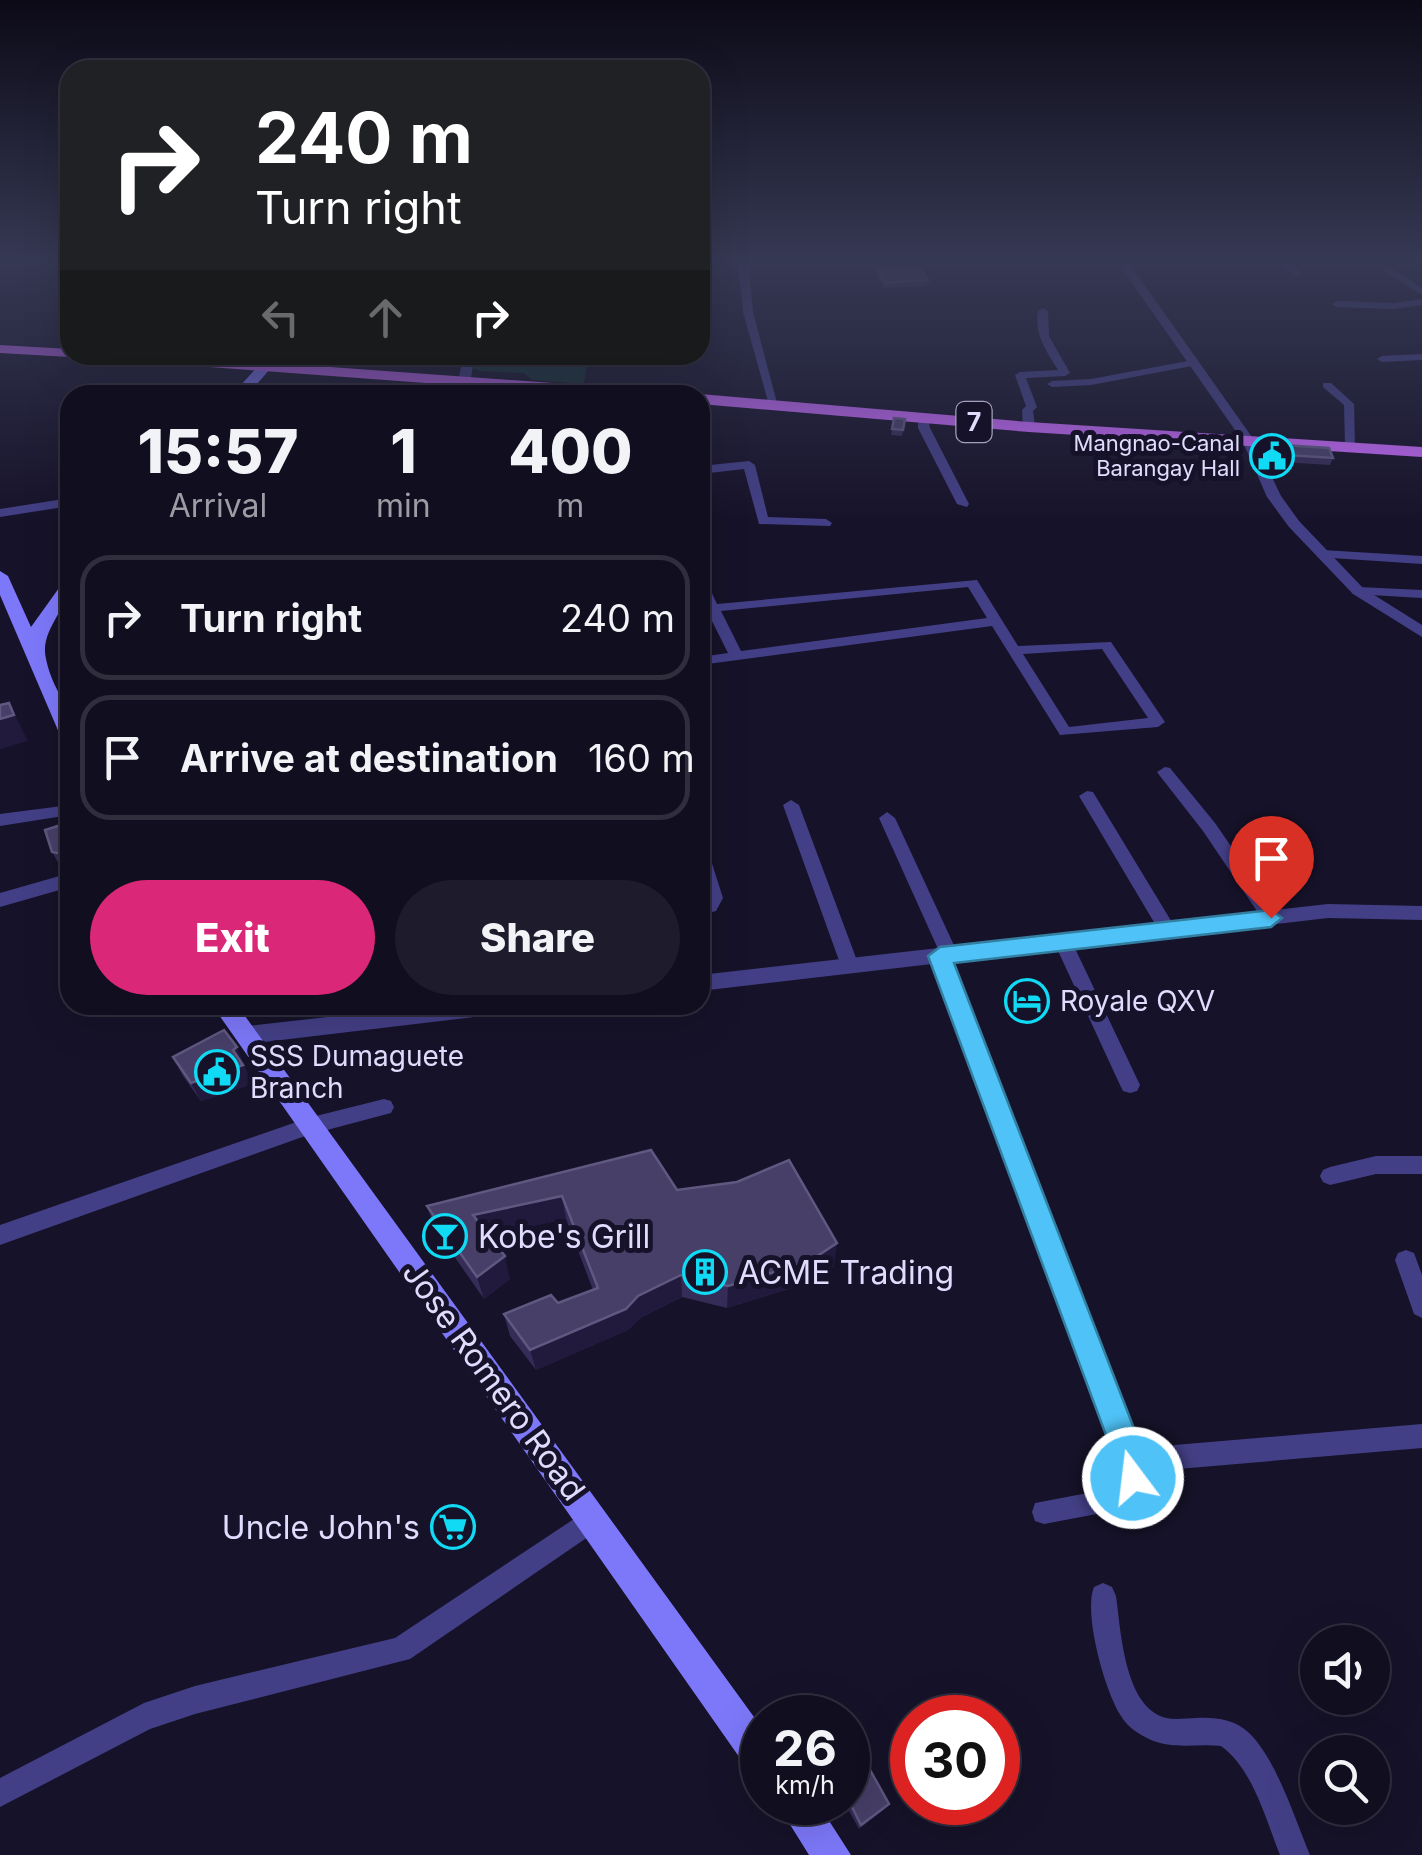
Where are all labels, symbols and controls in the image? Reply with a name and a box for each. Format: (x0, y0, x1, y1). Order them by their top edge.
text: 240 m (255, 95, 473, 180)
icon: right (90, 100, 220, 230)
text: Turn right (255, 180, 462, 235)
icon: left (253, 290, 308, 345)
icon: ahead (358, 290, 413, 345)
icon: right (463, 290, 518, 345)
road number: 7 (956, 402, 992, 442)
text: 15:57 (137, 415, 299, 487)
text: 1 (390, 415, 417, 487)
text: 400 (508, 415, 633, 487)
place label: Mangnao-Canal Barangay Hall (1074, 430, 1240, 481)
public building icon: Mangnao-Canal Barangay Hall (1249, 433, 1295, 479)
text: Arrival (169, 486, 267, 525)
text: min (376, 486, 431, 525)
text: m (556, 486, 584, 525)
icon: right (95, 590, 150, 645)
text: Turn right (180, 595, 362, 641)
text: 240 m (560, 595, 675, 641)
icon: arrive (95, 730, 150, 785)
text: Arrive at destination (180, 735, 558, 781)
text: 160 m (588, 735, 695, 781)
pin (1229, 816, 1314, 919)
icon: arrive (1244, 831, 1299, 886)
button: Exit (90, 880, 375, 995)
button: Share (395, 880, 680, 995)
hotel icon: Royale QXV (1004, 978, 1050, 1024)
place label: Royale QXV (1060, 984, 1215, 1018)
place label: SSS Dumaguete Branch (250, 1039, 464, 1105)
public building icon: SSS Dumaguete Branch (194, 1049, 240, 1095)
bar icon: Kobe's Grill (422, 1213, 468, 1259)
place label: Kobe's Grill (478, 1217, 650, 1256)
building icon: ACME Trading (682, 1249, 728, 1295)
place label: ACME Trading (738, 1253, 954, 1292)
street label: Jose Romero Road (394, 1254, 594, 1508)
position arrow (1081, 1426, 1185, 1530)
supermarket icon: Uncle John's (430, 1504, 476, 1550)
place label: Uncle John's (222, 1508, 420, 1547)
map controls (1300, 1625, 1390, 1825)
button: sound (1300, 1625, 1390, 1715)
speed limit sign: 30 (890, 1695, 1020, 1825)
text: 26 (773, 1718, 837, 1778)
button: search (1300, 1735, 1390, 1825)
text: km/h (775, 1770, 835, 1800)

